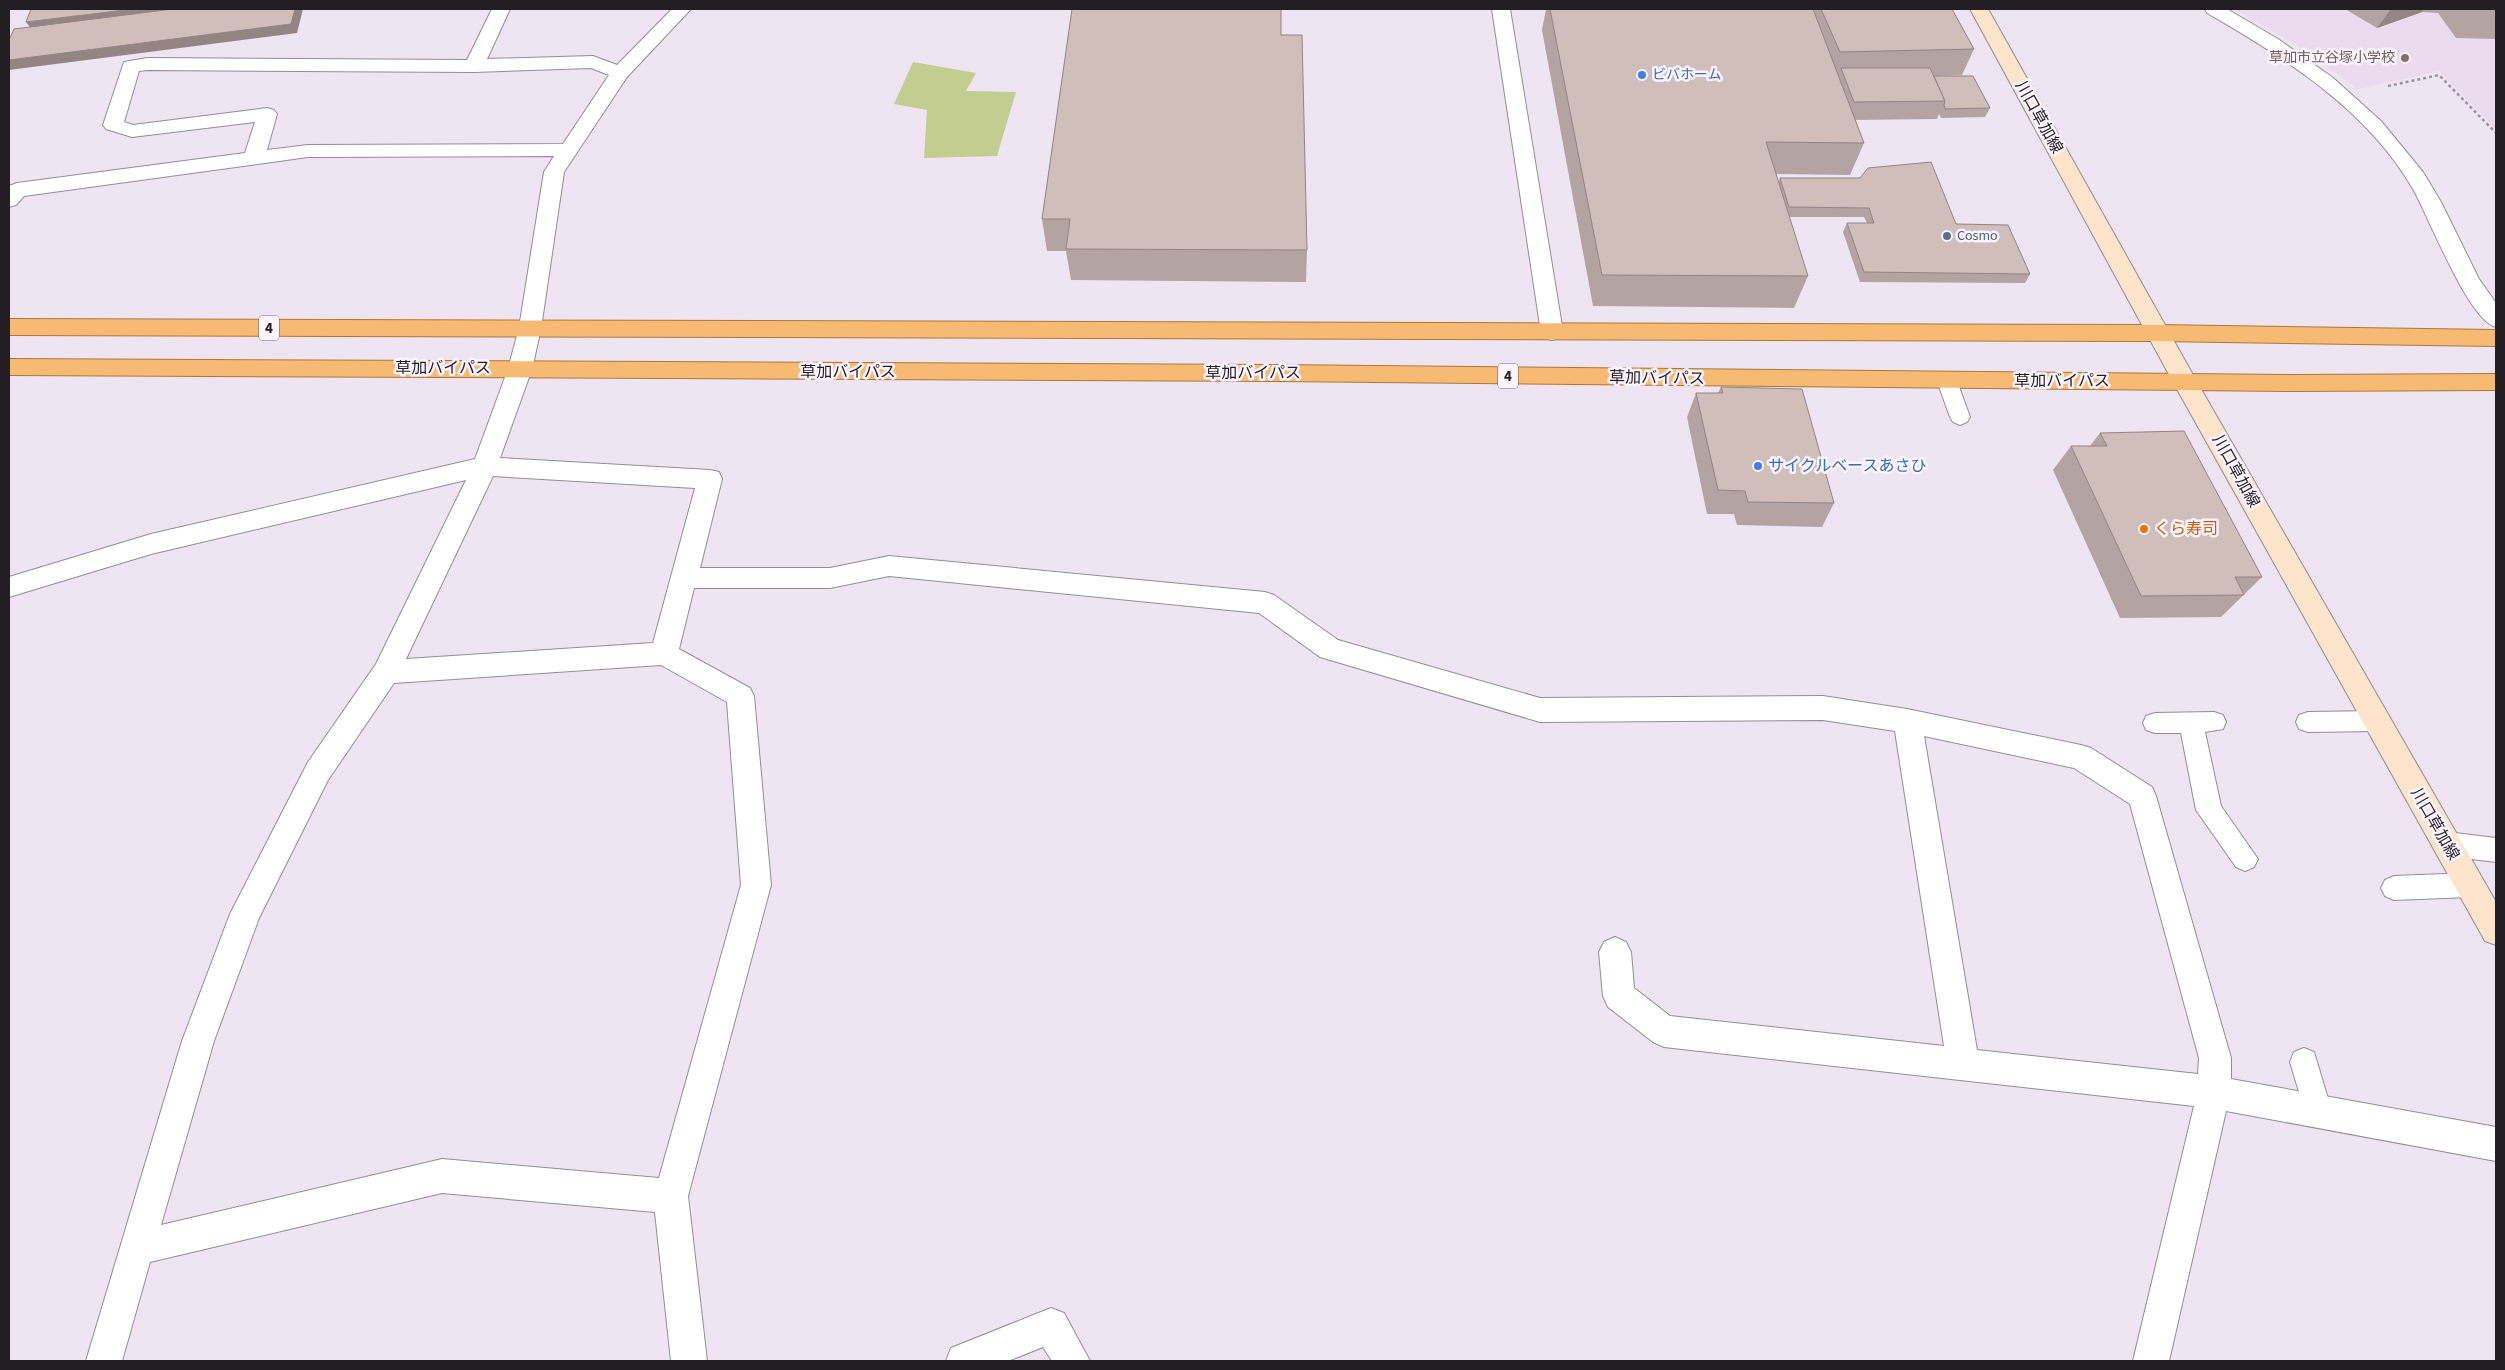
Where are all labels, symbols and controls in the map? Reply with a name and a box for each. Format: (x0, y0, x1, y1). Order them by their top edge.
place label: 草加市立谷塚小学校 (2269, 48, 2395, 68)
marker: 草加市立谷塚小学校 (2399, 52, 2411, 64)
place label: ビバホーム (1652, 65, 1722, 85)
marker: ビバホーム (1636, 69, 1648, 81)
street label: 川口草加線 (2010, 77, 2068, 157)
place label: Cosmo (1957, 226, 1998, 246)
marker: Cosmo (1941, 230, 1953, 242)
road number: 4 (259, 316, 279, 340)
street label: 草加バイパス (395, 357, 491, 379)
street label: 草加バイパス (800, 361, 896, 383)
street label: 草加バイパス (1205, 362, 1301, 384)
road number: 4 (1498, 364, 1518, 388)
street label: 草加バイパス (1609, 366, 1705, 390)
street label: 草加バイパス (2014, 370, 2110, 392)
street label: 川口草加線 (2207, 431, 2265, 511)
place label: サイクルベースあさひ (1768, 455, 1926, 477)
marker: サイクルベースあさひ (1752, 460, 1764, 472)
place label: くら寿司 (2154, 518, 2218, 540)
marker: くら寿司 (2138, 523, 2150, 535)
street label: 川口草加線 (2405, 784, 2465, 864)

